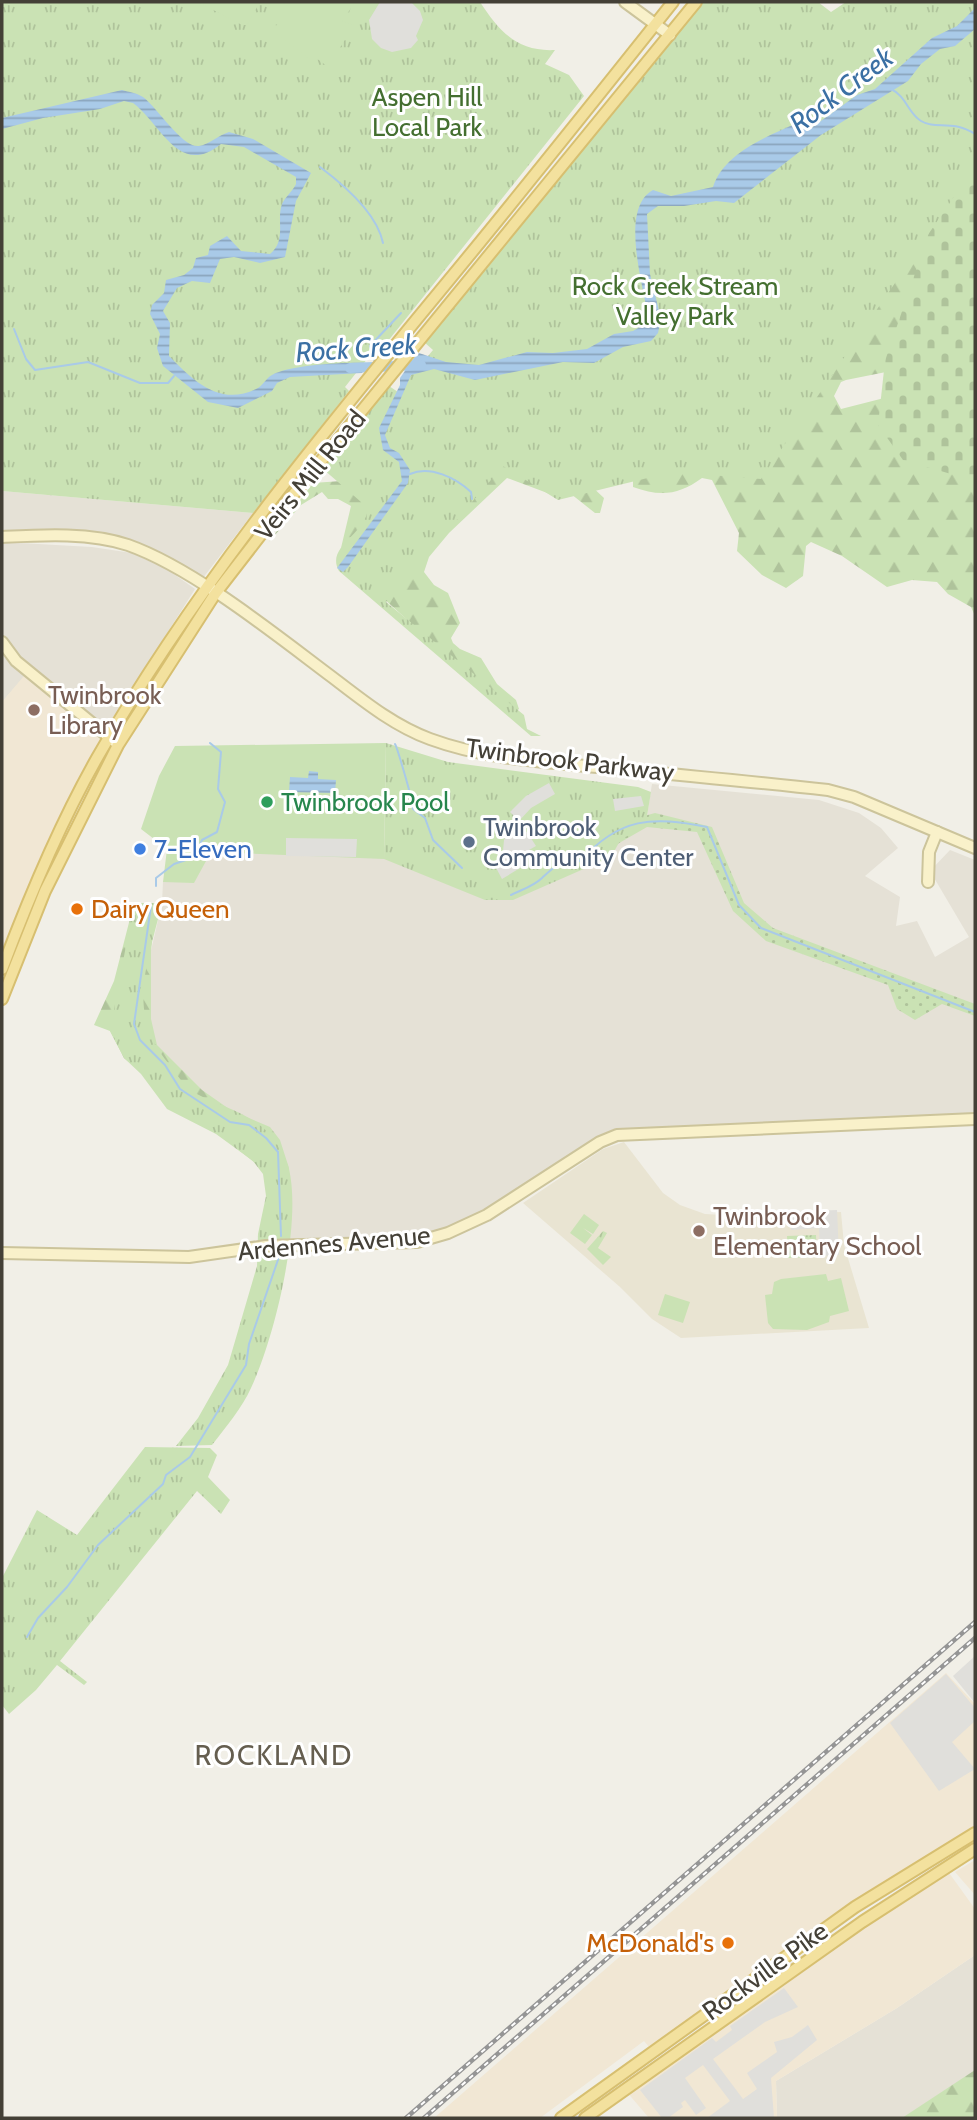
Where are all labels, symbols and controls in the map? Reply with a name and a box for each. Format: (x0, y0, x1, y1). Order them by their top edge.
water label: Rock Creek (782, 39, 900, 140)
park label: Aspen Hill Local Park (372, 81, 482, 143)
park label: Rock Creek Stream Valley Park (572, 270, 778, 332)
water label: Rock Creek (294, 327, 419, 369)
street label: Veirs Mill Road (248, 403, 372, 547)
place label: Twinbrook Library (48, 679, 162, 741)
marker: Twinbrook Library (26, 702, 42, 718)
street label: Twinbrook Parkway (464, 731, 676, 789)
place label: Twinbrook Pool (281, 786, 450, 818)
marker: Twinbrook Pool (259, 794, 275, 810)
place label: Twinbrook Community Center (483, 811, 694, 873)
place label: 7-Eleven (154, 833, 252, 865)
marker: Twinbrook Community Center (461, 834, 477, 850)
marker: 7-Eleven (132, 841, 148, 857)
place label: Dairy Queen (91, 893, 230, 925)
marker: Dairy Queen (69, 901, 85, 917)
place label: Twinbrook Elementary School (713, 1200, 921, 1262)
street label: Ardennes Avenue (236, 1219, 432, 1267)
marker: Twinbrook Elementary School (691, 1223, 707, 1239)
district label: ROCKLAND (195, 1738, 353, 1772)
street label: Rockville Pike (696, 1915, 834, 2027)
place label: McDonald's (586, 1927, 714, 1959)
marker: McDonald's (720, 1935, 736, 1951)

